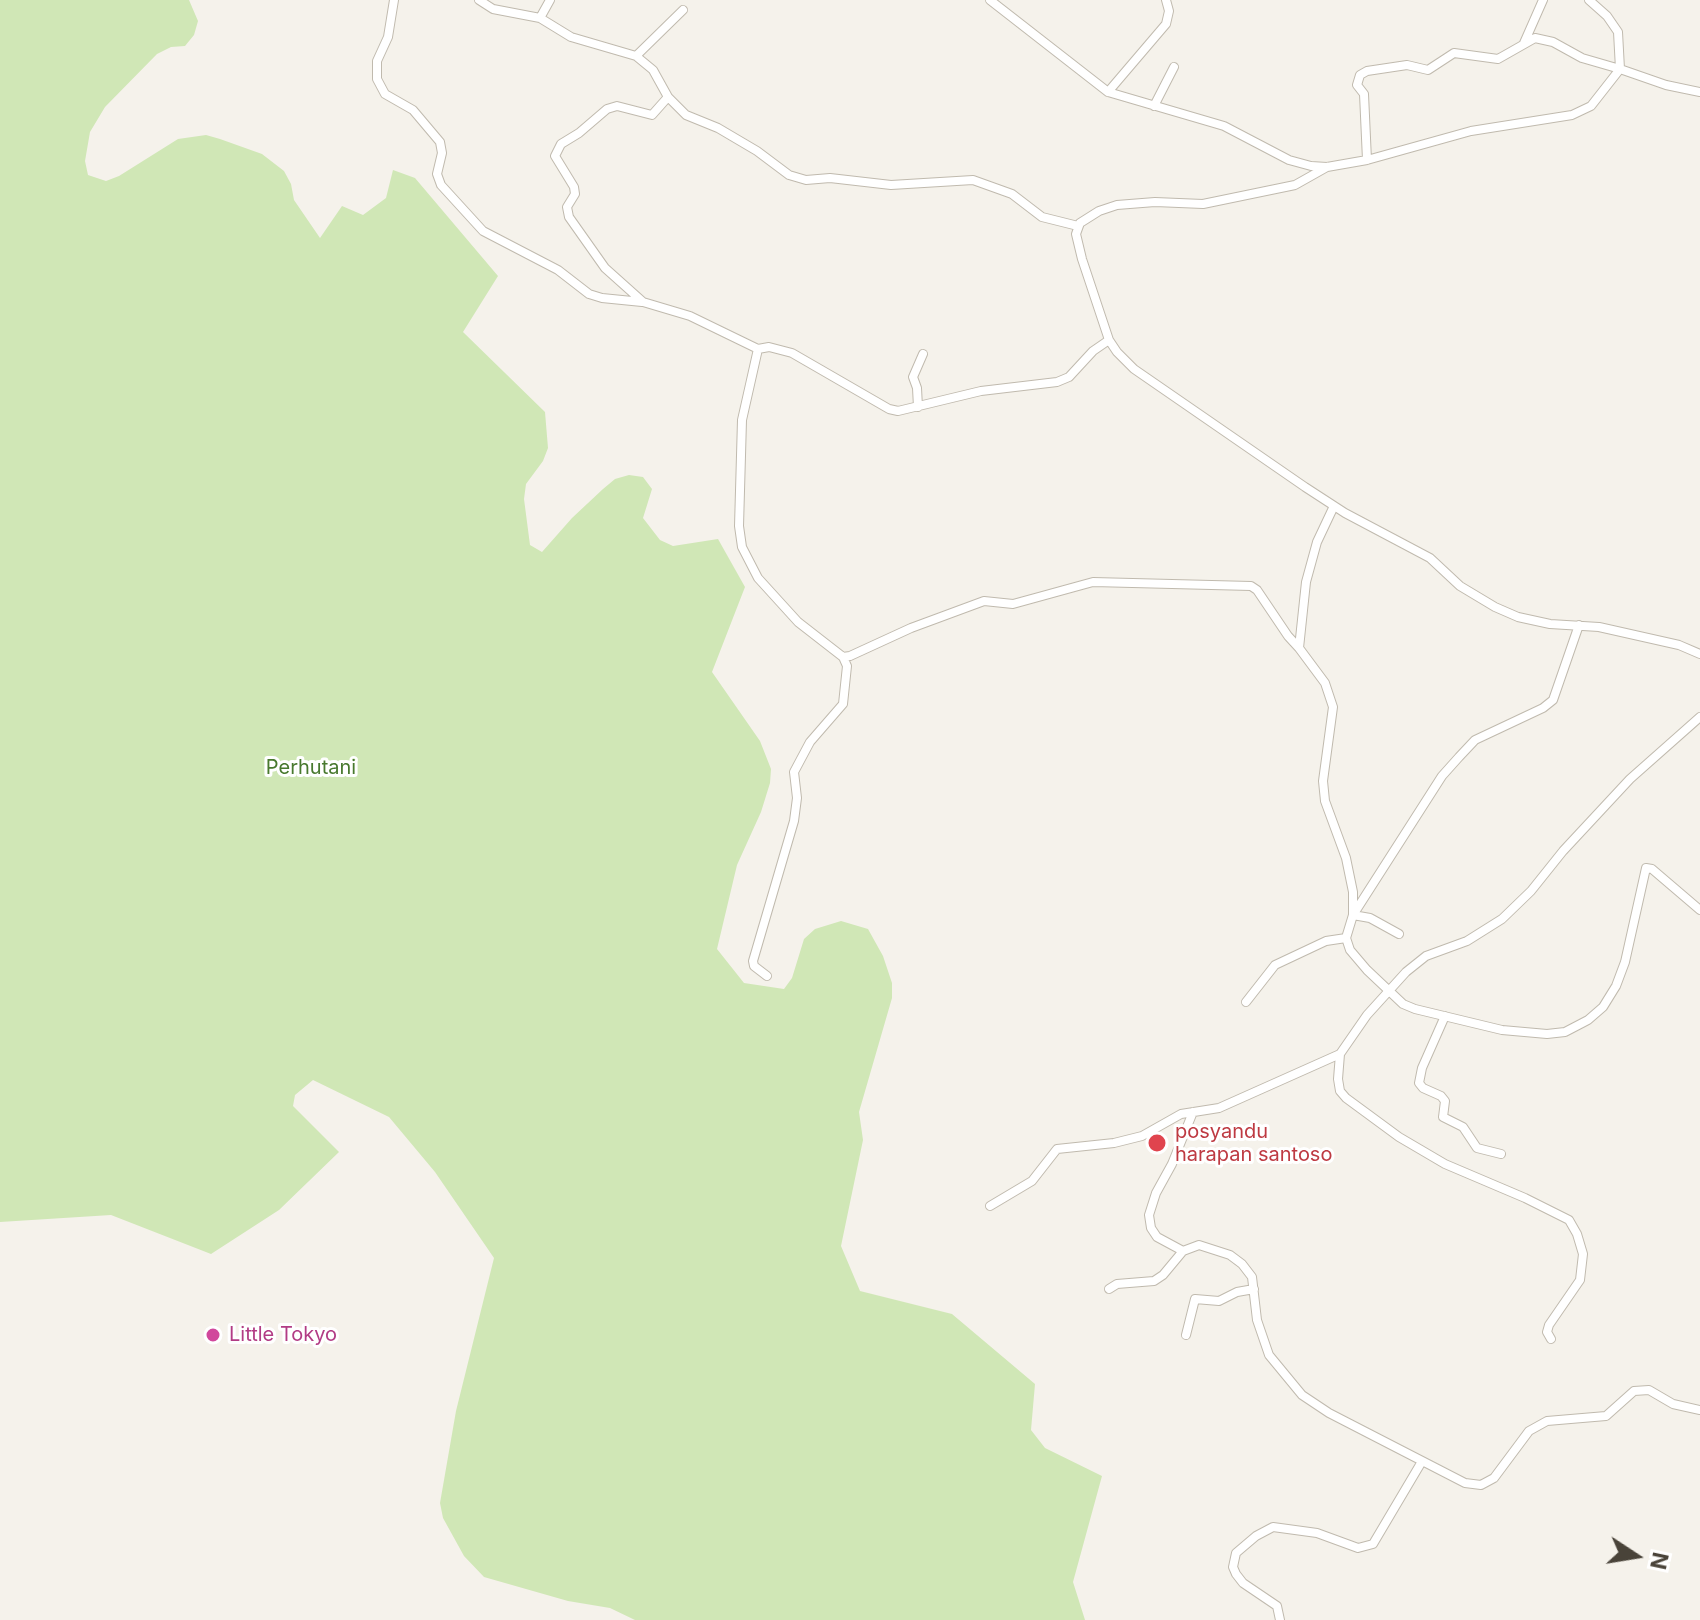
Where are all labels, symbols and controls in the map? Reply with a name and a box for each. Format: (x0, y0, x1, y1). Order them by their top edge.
park label: Perhutani (266, 756, 356, 780)
place label: posyandu harapan santoso (1175, 1120, 1332, 1167)
marker: posyandu harapan santoso (1146, 1132, 1168, 1154)
place label: Little Tokyo (229, 1323, 337, 1347)
marker: Little Tokyo (204, 1326, 222, 1344)
north arrow (1596, 1516, 1676, 1596)
text: N (1645, 1550, 1674, 1572)

